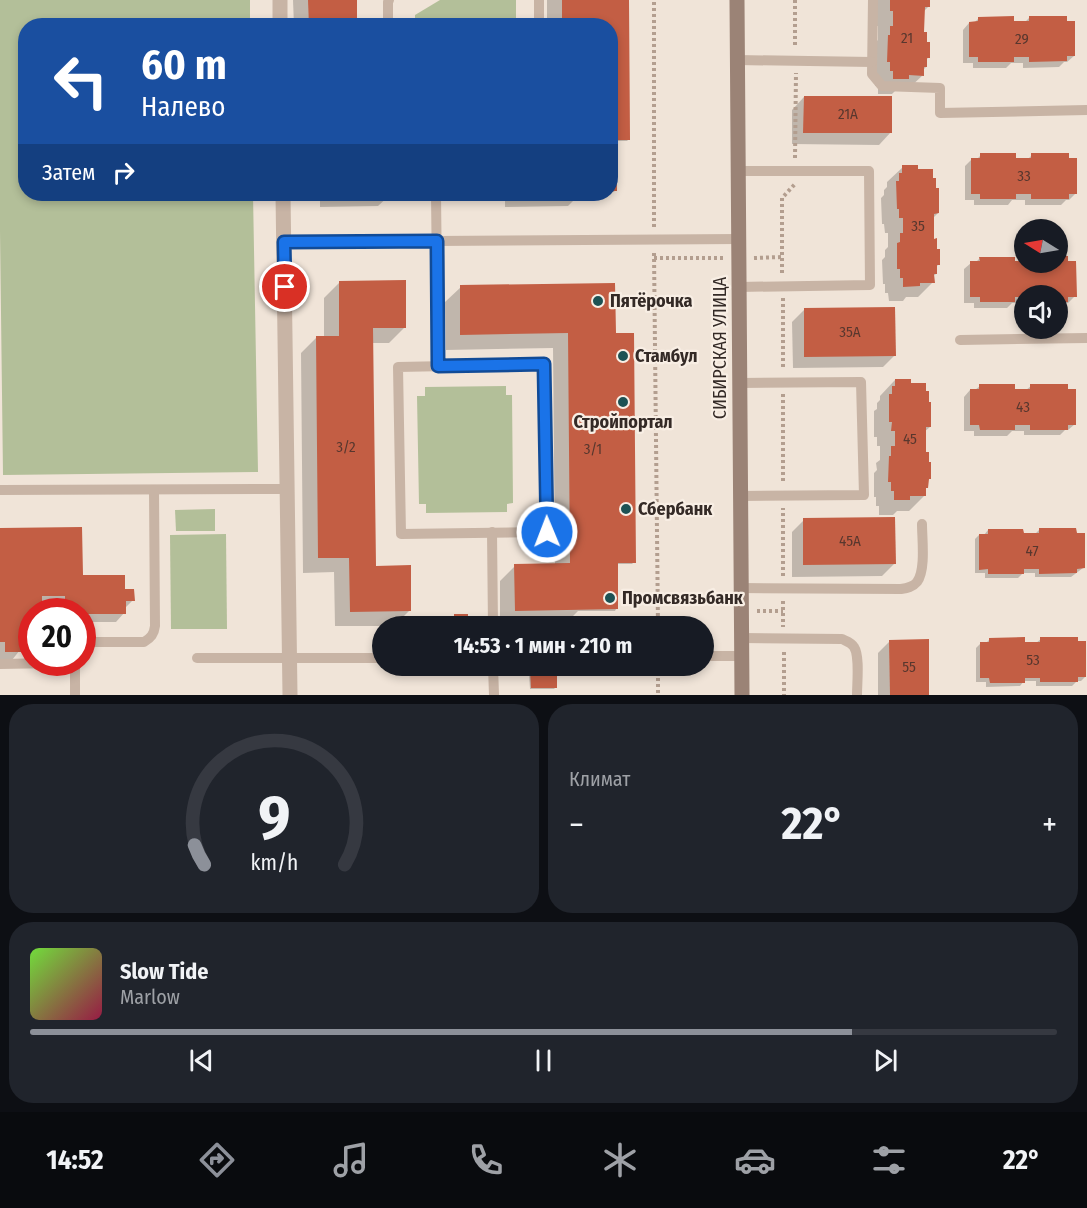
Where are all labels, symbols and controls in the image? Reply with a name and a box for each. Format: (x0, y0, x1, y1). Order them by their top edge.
house number: 21 (901, 29, 913, 47)
house number: 29 (1015, 30, 1029, 48)
text: 60 m (141, 40, 227, 90)
icon: left (42, 42, 120, 120)
text: Налево (141, 91, 225, 123)
house number: 21А (838, 105, 858, 123)
icon: right (107, 156, 140, 189)
text: Затем (42, 159, 95, 186)
house number: 33 (1017, 167, 1031, 185)
house number: 35 (911, 217, 925, 235)
north arrow (1014, 219, 1068, 273)
map controls (1014, 219, 1068, 339)
pin (259, 261, 310, 312)
icon: arrive (268, 270, 301, 303)
street label: СИБИРСКАЯ УЛИЦА (709, 276, 731, 419)
button: sound (1014, 285, 1068, 339)
place label: Пятёрочка (610, 290, 692, 312)
marker: Пятёрочка (591, 294, 605, 308)
house number: 35А (839, 323, 861, 341)
place label: Стамбул (635, 345, 698, 367)
marker: Стамбул (616, 349, 630, 363)
marker: Стройпортал (616, 395, 630, 409)
house number: 43 (1016, 398, 1030, 416)
place label: Стройпортал (573, 411, 673, 433)
house number: 45 (903, 430, 917, 448)
house number: 3/2 (336, 438, 356, 456)
house number: 3/1 (584, 440, 602, 458)
place label: Сбербанк (638, 498, 713, 520)
position arrow (515, 500, 579, 564)
marker: Сбербанк (619, 502, 633, 516)
house number: 45А (839, 532, 861, 550)
house number: 47 (1025, 542, 1039, 560)
place label: Промсвязьбанк (622, 587, 744, 609)
marker: Промсвязьбанк (603, 591, 617, 605)
speed limit sign: 20 (18, 598, 96, 676)
text: 14:53 · 1 мин · 210 m (454, 632, 632, 659)
house number: 53 (1026, 651, 1040, 669)
house number: 55 (902, 658, 916, 676)
text: Климат (569, 767, 630, 791)
text: 9 (258, 781, 290, 856)
text: 22° (782, 797, 844, 851)
text: − (569, 805, 584, 845)
text: + (1042, 805, 1057, 845)
text: km/h (250, 851, 298, 877)
text: Slow Tide (120, 958, 208, 985)
text: Marlow (120, 985, 180, 1009)
icon: previous (185, 1044, 218, 1077)
icon: pause (527, 1044, 560, 1077)
icon: next (869, 1044, 902, 1077)
icon: directions (196, 1139, 238, 1181)
icon: music (330, 1139, 372, 1181)
icon: phone (465, 1139, 507, 1181)
icon: climate (599, 1139, 641, 1181)
icon: car (734, 1139, 776, 1181)
icon: filters (868, 1139, 910, 1181)
text: 14:52 (46, 1144, 103, 1176)
text: 22° (1003, 1144, 1041, 1176)

